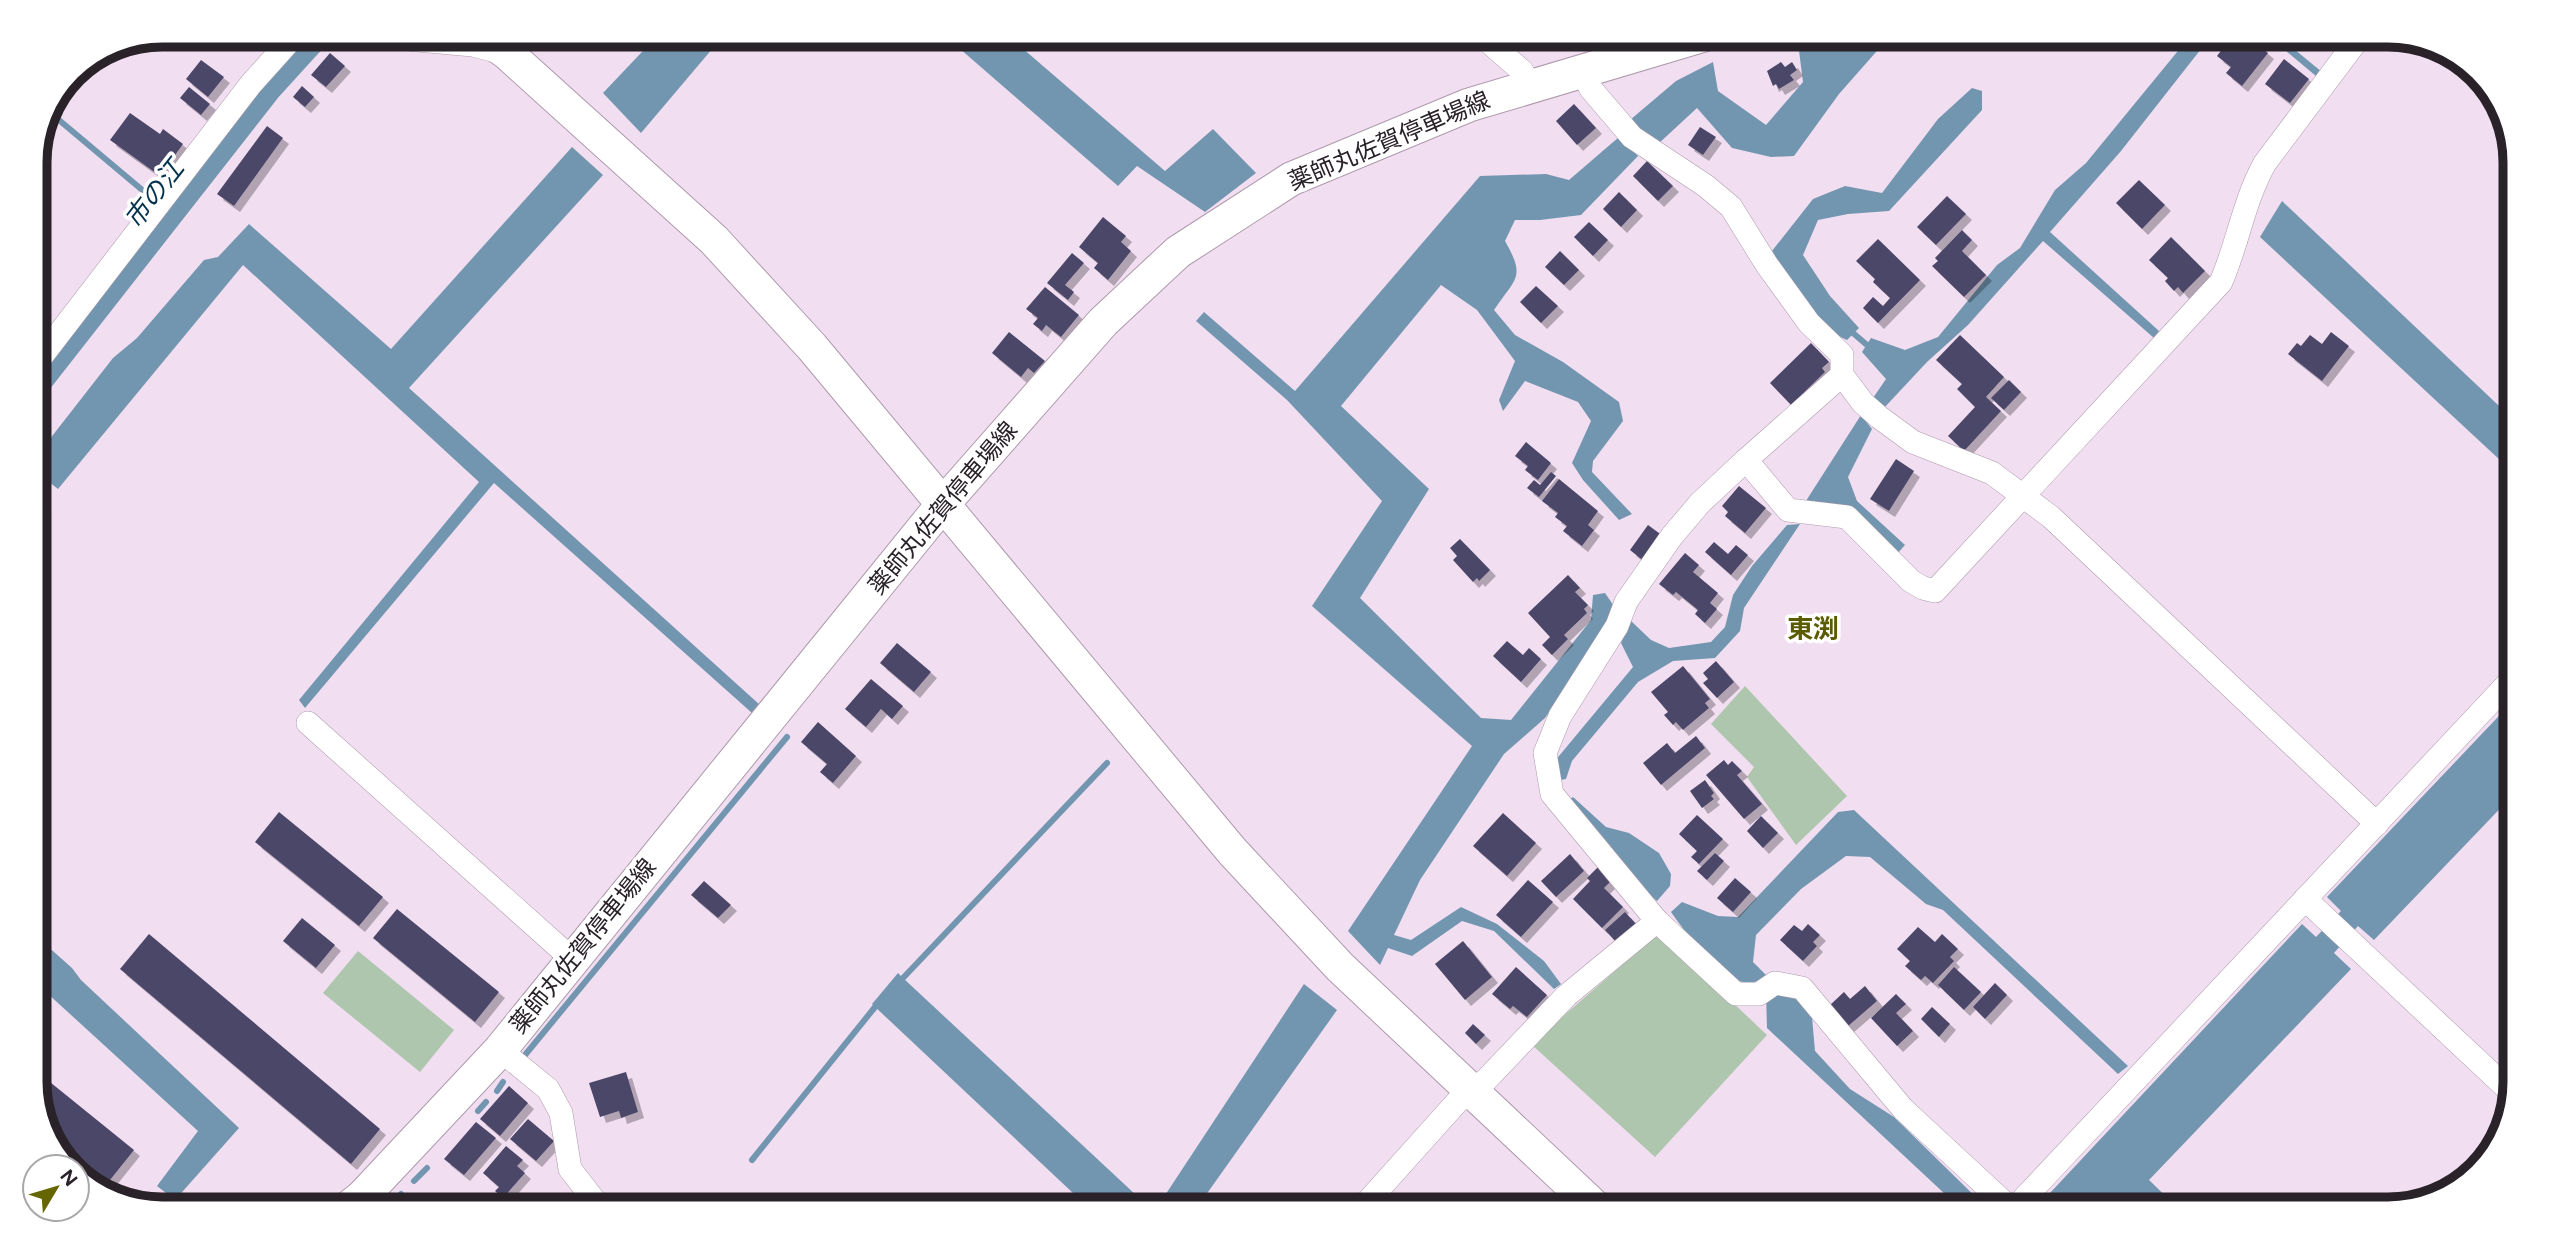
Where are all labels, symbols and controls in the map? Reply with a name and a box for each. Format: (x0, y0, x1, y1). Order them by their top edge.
street label: 薬師丸佐賀停車場線 (1284, 85, 1494, 196)
water label: 市の江 (117, 151, 192, 235)
street label: 薬師丸佐賀停車場線 (862, 416, 1023, 600)
district label: 東渕 (1787, 613, 1839, 645)
street label: 薬師丸佐賀停車場線 (503, 853, 662, 1039)
north arrow (21, 1153, 91, 1223)
text: N (55, 1165, 83, 1191)

